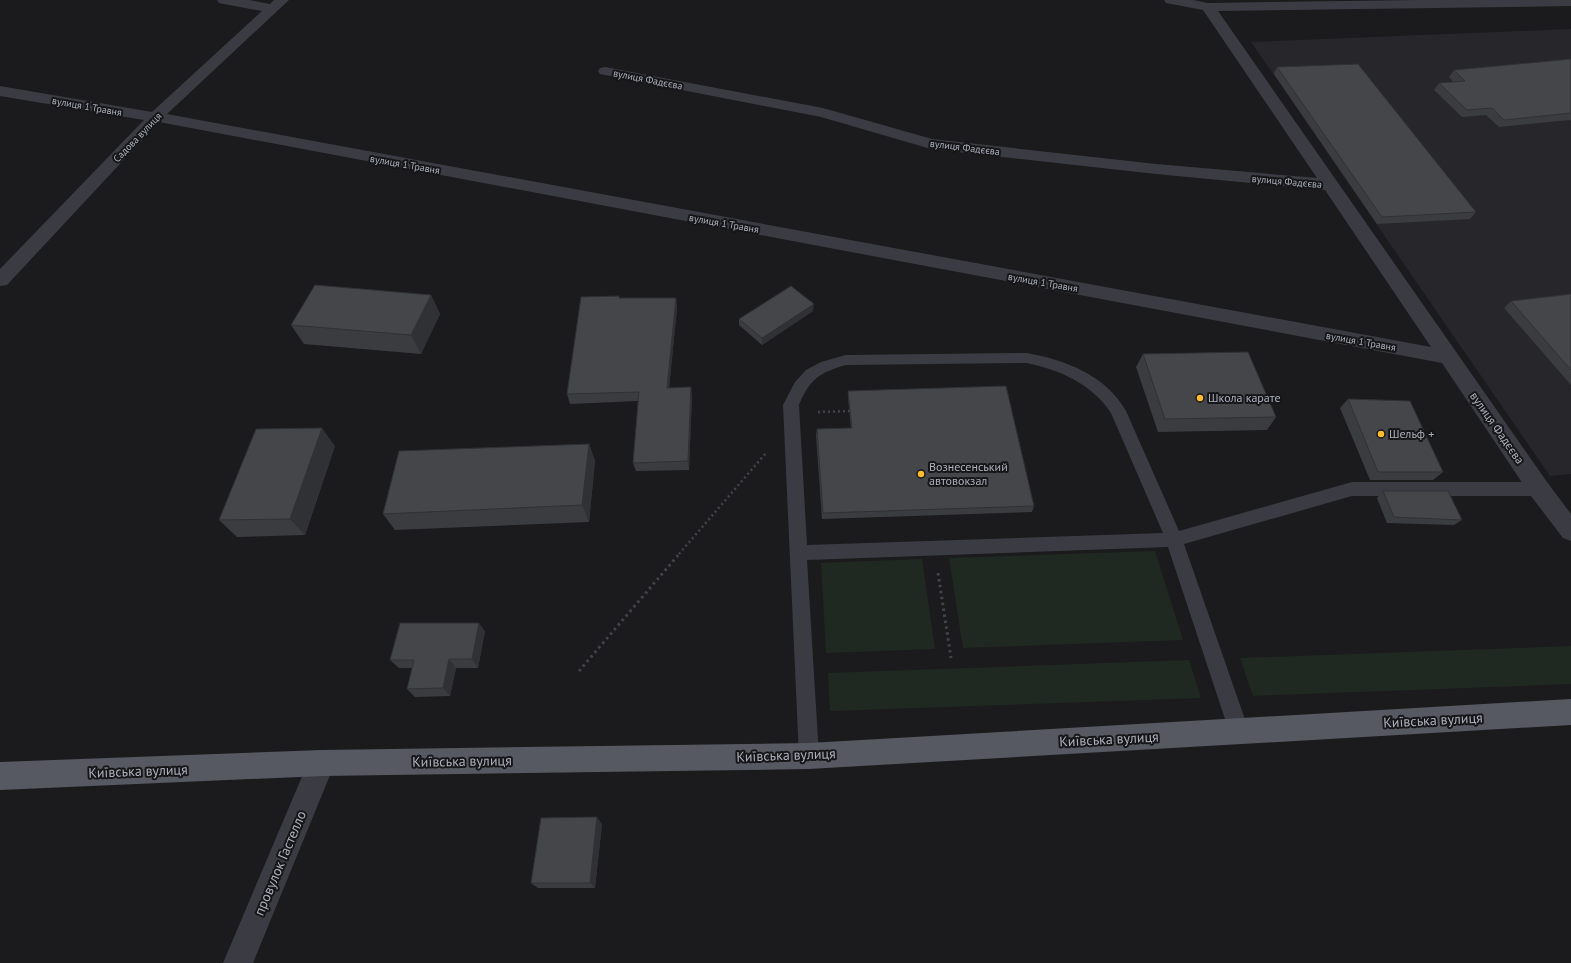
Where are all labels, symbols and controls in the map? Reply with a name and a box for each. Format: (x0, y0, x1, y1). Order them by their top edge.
street label: вулиця Фадєєва (612, 66, 684, 93)
street label: вулиця 1 Травня (51, 94, 123, 119)
street label: Садова вулиця (110, 110, 165, 165)
street label: вулиця Фадєєва (929, 137, 1001, 158)
street label: вулиця 1 Травня (369, 152, 441, 177)
street label: вулиця Фадєєва (1251, 172, 1323, 191)
street label: вулиця 1 Травня (688, 211, 760, 236)
street label: вулиця 1 Травня (1007, 270, 1079, 295)
street label: вулиця 1 Травня (1325, 329, 1397, 354)
street label: вулиця Фадєєва (1467, 389, 1528, 467)
place label: Школа карате (1208, 390, 1281, 405)
marker: Школа карате (1195, 393, 1205, 403)
place label: Шельф + (1389, 426, 1434, 441)
marker: Шельф + (1376, 429, 1386, 439)
place label: Вознесенський автовокзал (929, 459, 1008, 488)
marker: Вознесенський автовокзал (916, 469, 926, 479)
street label: Київська вулиця (1383, 708, 1483, 732)
street label: Київська вулиця (1059, 727, 1159, 751)
street label: Київська вулиця (736, 744, 836, 766)
street label: Київська вулиця (412, 751, 512, 771)
street label: Київська вулиця (88, 760, 188, 782)
street label: провулок Гастелло (250, 808, 310, 918)

